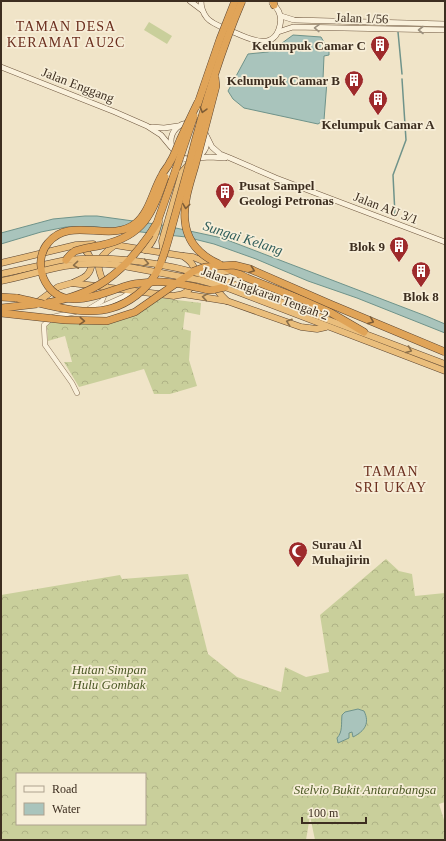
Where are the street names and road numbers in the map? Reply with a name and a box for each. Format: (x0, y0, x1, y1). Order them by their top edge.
street label: Jalan 1/56 (335, 10, 389, 26)
street label: Jalan Enggang (40, 64, 117, 106)
street label: Jalan AU 3/1 (352, 189, 420, 227)
street label: Jalan Lingkaran Tengah 2 (199, 263, 331, 323)

